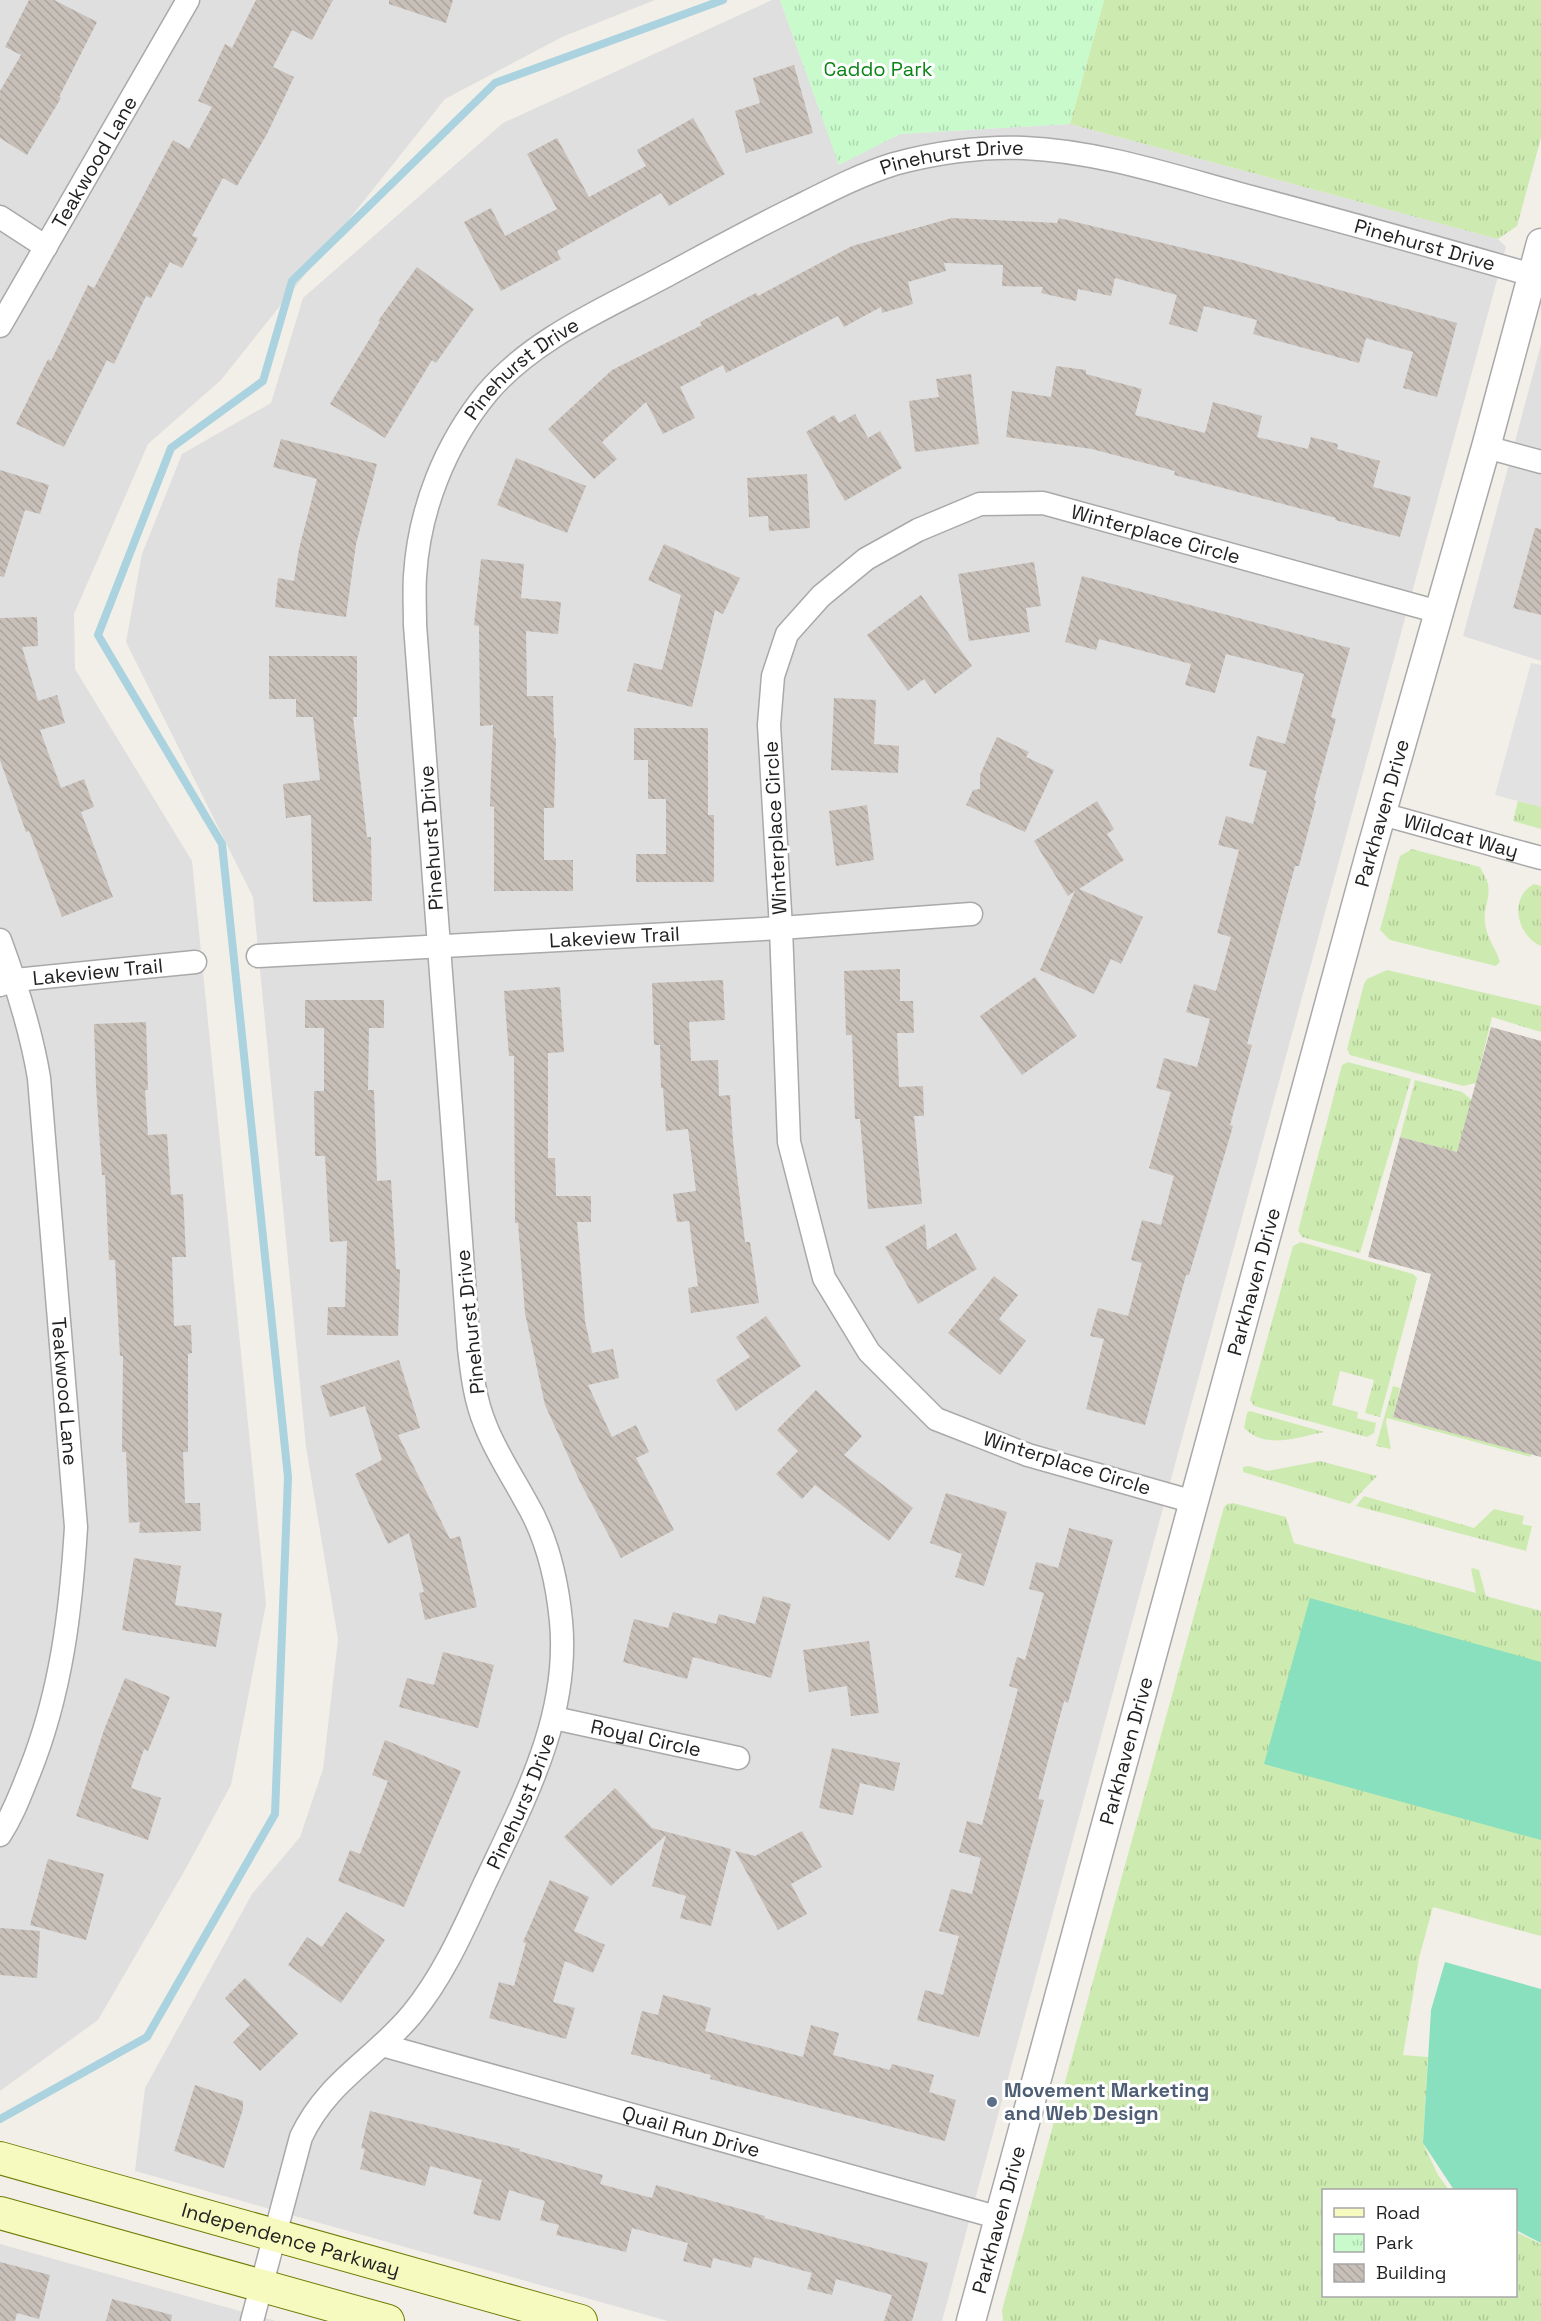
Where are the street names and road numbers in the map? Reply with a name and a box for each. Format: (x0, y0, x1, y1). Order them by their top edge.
street label: Teakwood Lane (46, 91, 143, 233)
street label: Pinehurst Drive (876, 135, 1024, 181)
street label: Pinehurst Drive (1351, 213, 1498, 277)
street label: Pinehurst Drive (458, 311, 584, 425)
street label: Winterplace Circle (1068, 498, 1243, 570)
street label: Parkhaven Drive (1349, 736, 1415, 890)
street label: Winterplace Circle (757, 740, 793, 916)
street label: Pinehurst Drive (413, 765, 449, 911)
street label: Wildcat Way (1401, 808, 1521, 864)
street label: Lakeview Trail (548, 920, 681, 953)
street label: Lakeview Trail (31, 952, 164, 991)
street label: Parkhaven Drive (1221, 1205, 1286, 1359)
street label: Pinehurst Drive (449, 1248, 491, 1396)
street label: Teakwood Lane (46, 1316, 84, 1467)
street label: Winterplace Circle (980, 1425, 1154, 1501)
street label: Parkhaven Drive (1094, 1674, 1159, 1828)
street label: Royal Circle (588, 1713, 704, 1763)
street label: Pinehurst Drive (480, 1730, 561, 1873)
street label: Quail Run Drive (619, 2100, 763, 2163)
street label: Parkhaven Drive (966, 2143, 1031, 2297)
street label: Independence Parkway (179, 2197, 403, 2283)

